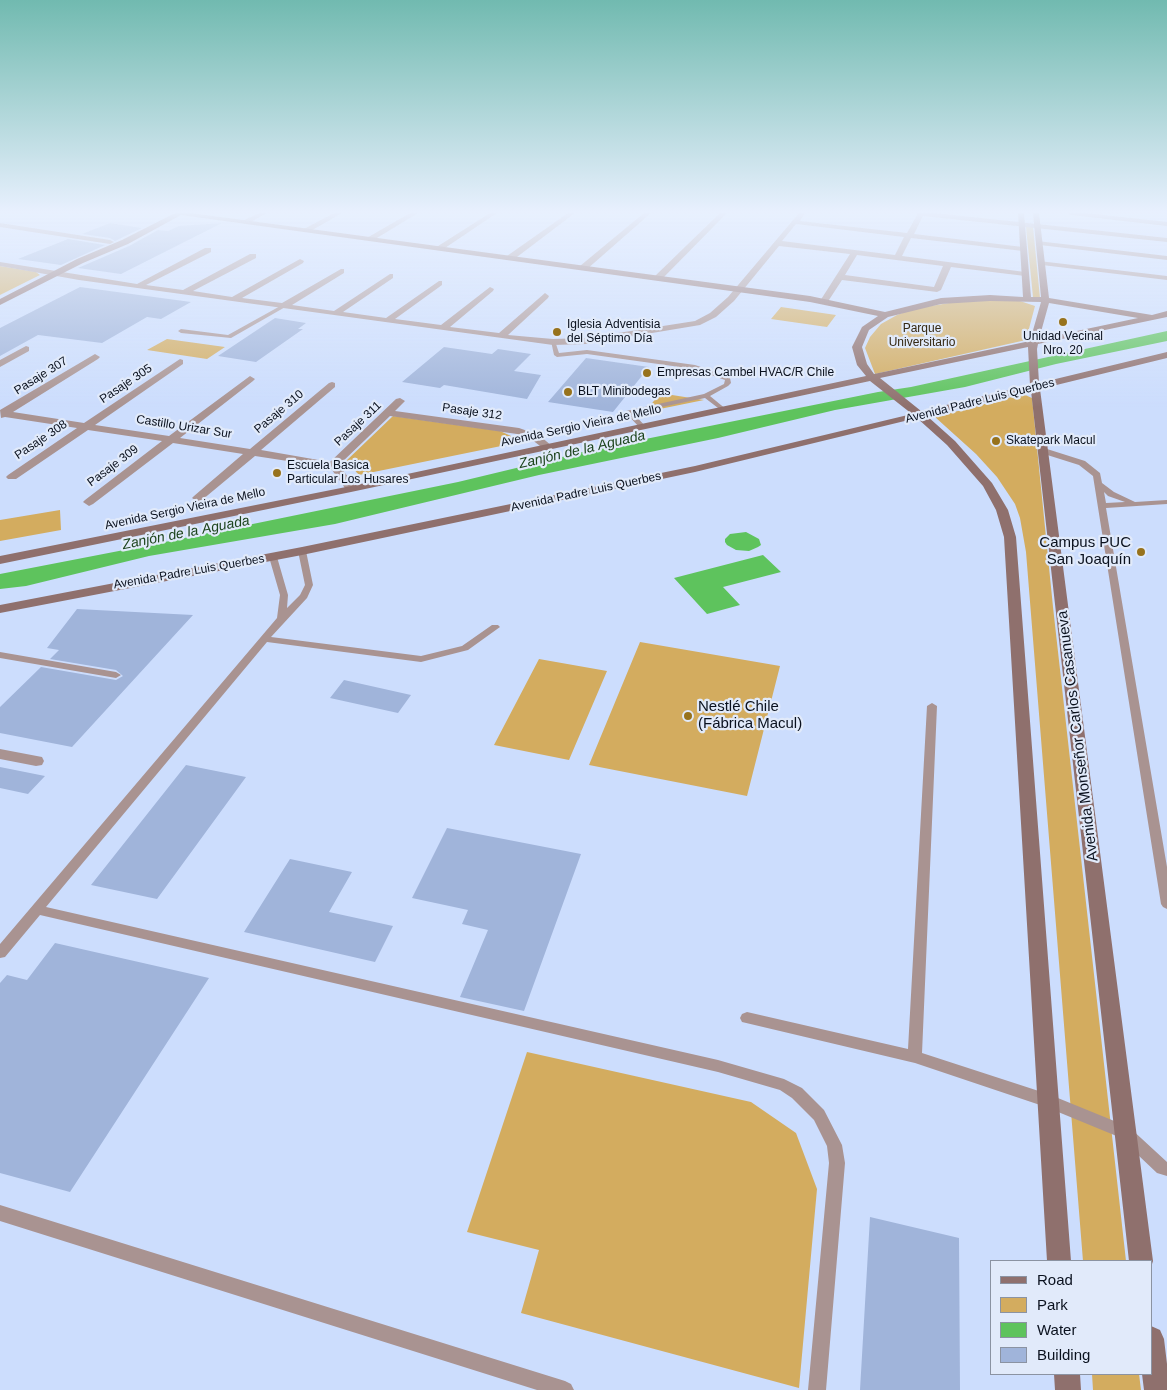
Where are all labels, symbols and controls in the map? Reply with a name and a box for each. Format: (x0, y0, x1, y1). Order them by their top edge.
marker: Unidad Vecinal Nro. 20 (1057, 316, 1069, 328)
place label: Iglesia Adventisia del Séptimo Día (567, 318, 660, 346)
park label: Parque Universitario (889, 322, 955, 350)
marker: Iglesia Adventisia del Séptimo Día (551, 326, 563, 338)
place label: Unidad Vecinal Nro. 20 (1023, 330, 1103, 358)
street label: Pasaje 307 (12, 354, 70, 398)
street label: Pasaje 305 (97, 361, 155, 407)
place label: Empresas Cambel HVAC/R Chile (657, 366, 834, 380)
marker: Empresas Cambel HVAC/R Chile (641, 367, 653, 379)
street label: Avenida Padre Luis Querbes (904, 375, 1056, 427)
place label: BLT Minibodegas (578, 385, 670, 399)
marker: BLT Minibodegas (562, 386, 574, 398)
street label: Pasaje 310 (251, 387, 307, 437)
street label: Pasaje 311 (331, 399, 385, 449)
street label: Pasaje 312 (441, 401, 503, 423)
street label: Avenida Sergio Vieira de Mello (499, 402, 663, 450)
street label: Castillo Urizar Sur (135, 412, 233, 442)
street label: Pasaje 308 (12, 417, 70, 463)
water label: Zanjón de la Aguada (517, 427, 647, 473)
place label: Skatepark Macul (1006, 434, 1095, 448)
marker: Skatepark Macul (990, 435, 1002, 447)
street label: Pasaje 309 (85, 442, 141, 490)
place label: Escuela Basica Particular Los Husares (287, 459, 408, 487)
marker: Escuela Basica Particular Los Husares (271, 467, 283, 479)
street label: Avenida Padre Luis Querbes (510, 469, 662, 515)
street label: Avenida Sergio Vieira de Mello (103, 485, 267, 533)
water label: Zanjón de la Aguada (121, 512, 251, 554)
place label: Campus PUC San Joaquín (1039, 534, 1131, 569)
marker: Campus PUC San Joaquín (1135, 546, 1147, 558)
street label: Avenida Padre Luis Querbes (112, 552, 266, 592)
street label: Avenida Monseñor Carlos Casanueva (1054, 610, 1102, 862)
place label: Nestlé Chile (Fábrica Macul) (698, 698, 802, 733)
marker: Nestlé Chile (Fábrica Macul) (682, 710, 694, 722)
legend (990, 1260, 1152, 1375)
text: Road (1037, 1271, 1073, 1288)
text: Park (1037, 1296, 1068, 1313)
text: Water (1037, 1321, 1076, 1338)
text: Building (1037, 1346, 1090, 1363)

